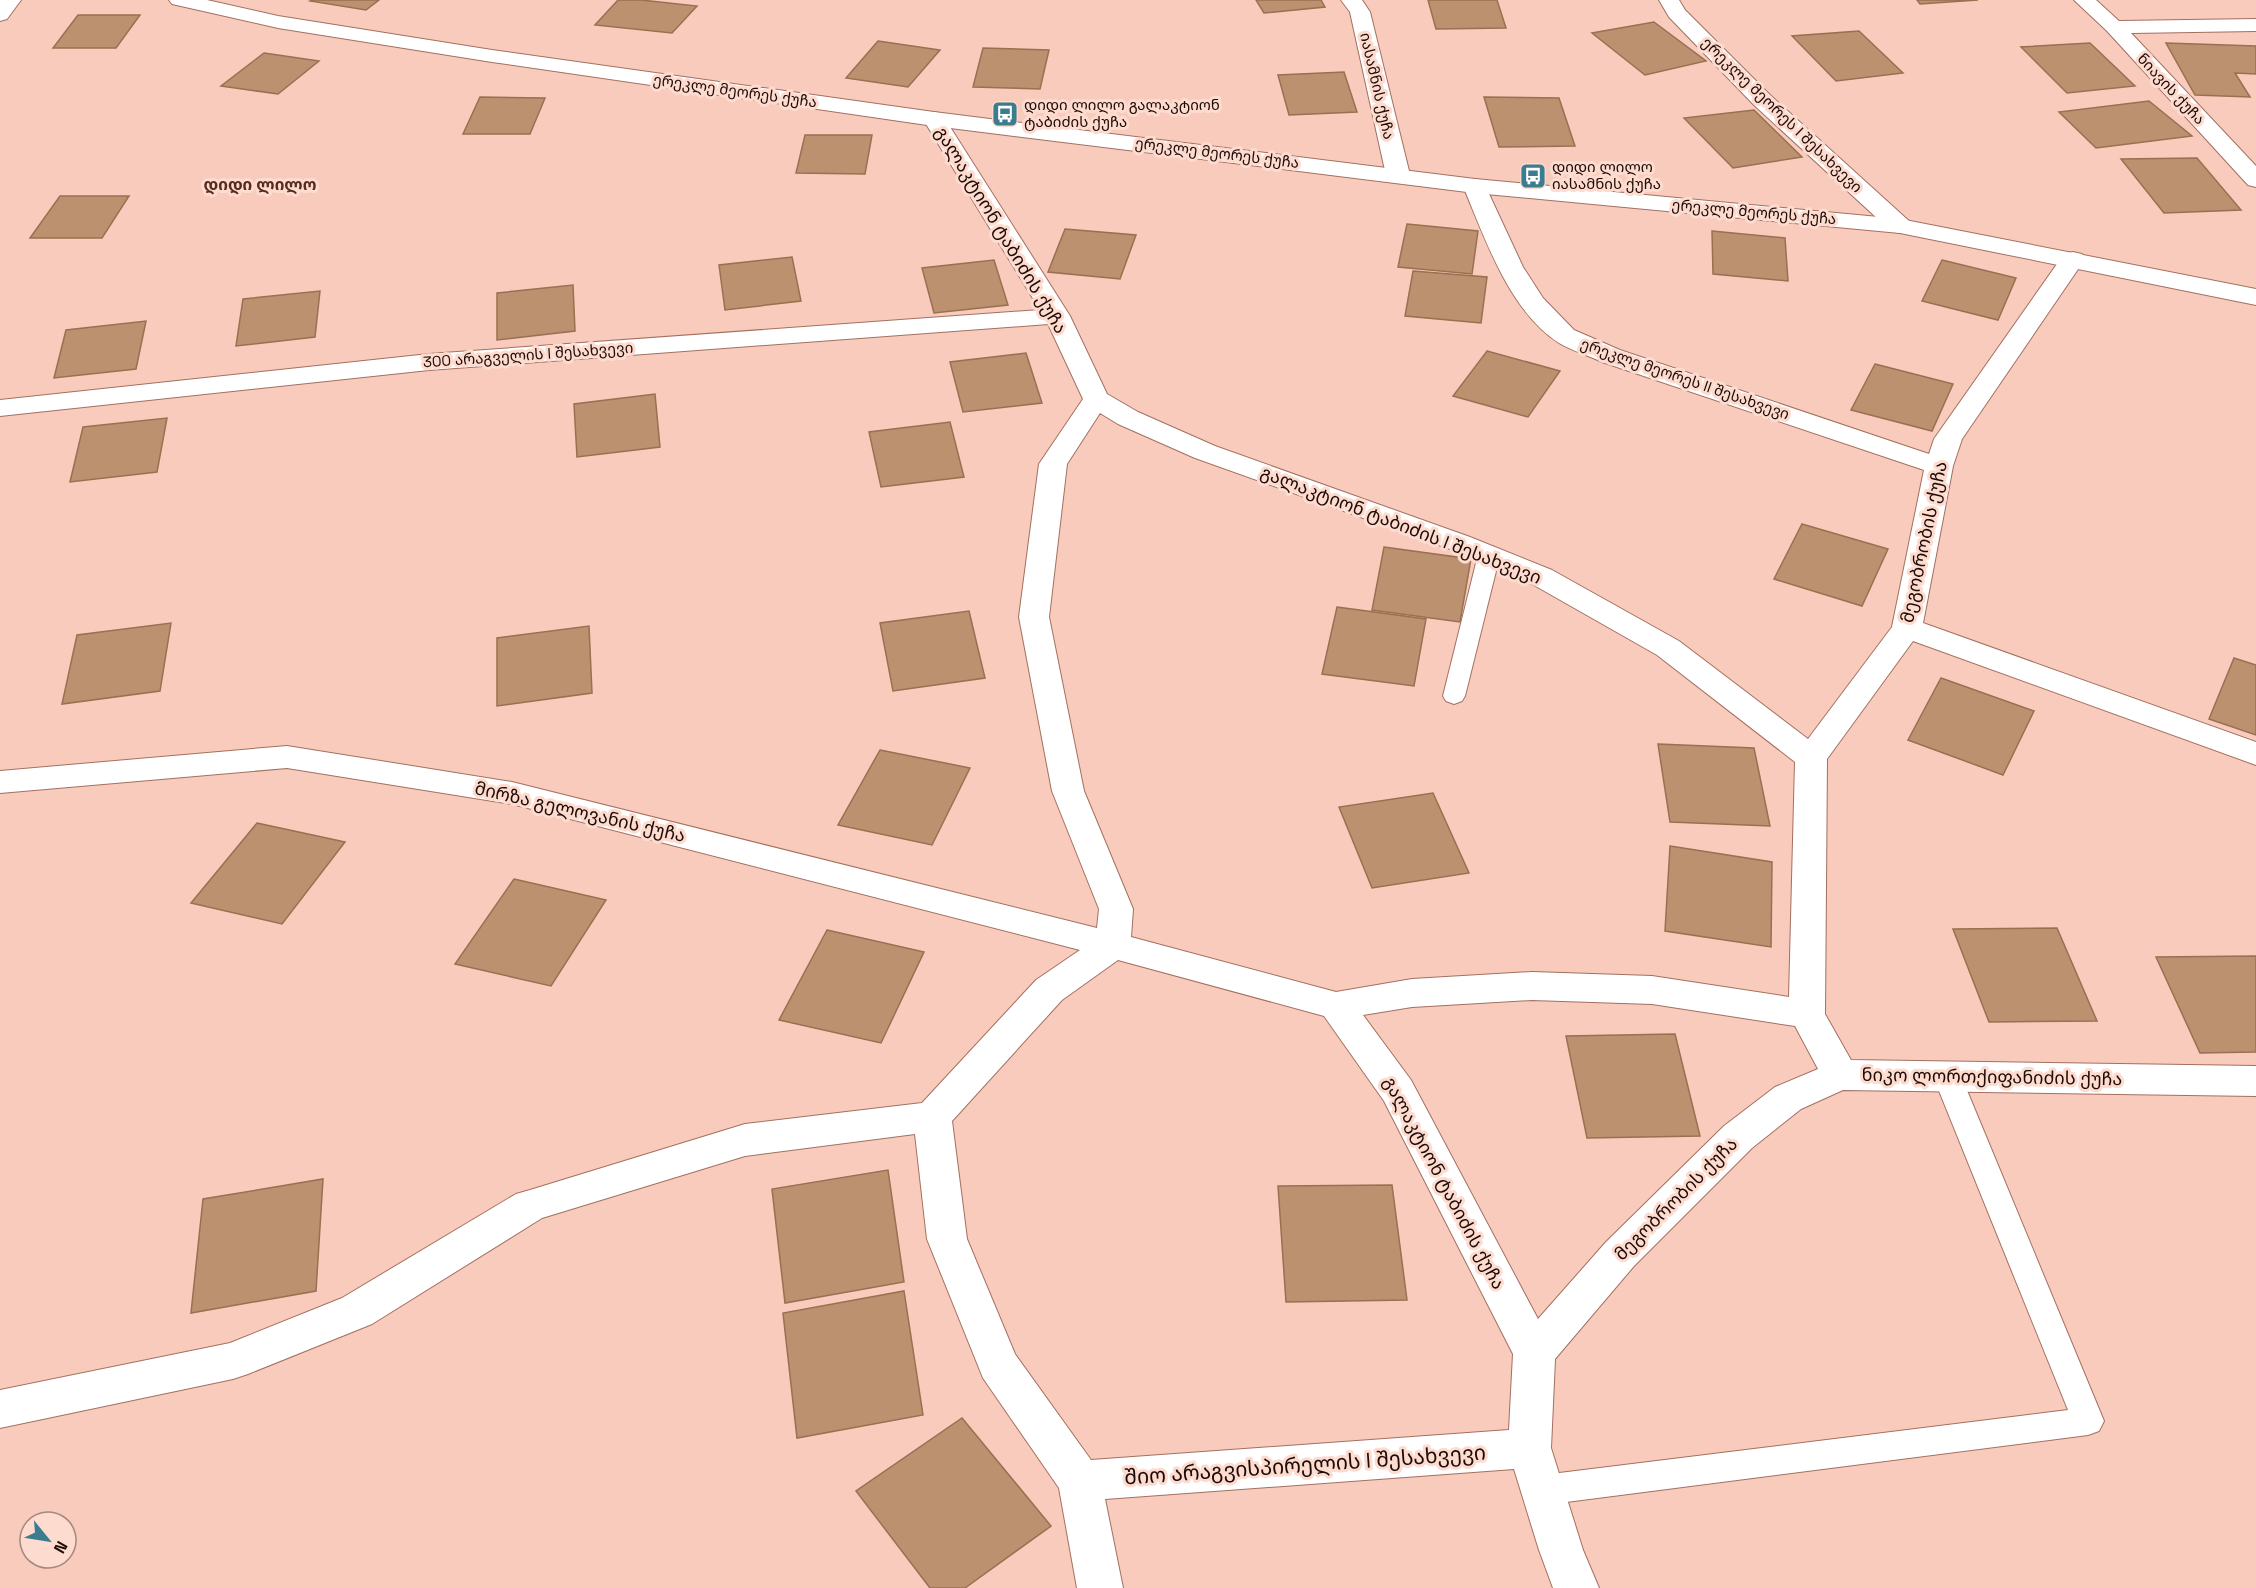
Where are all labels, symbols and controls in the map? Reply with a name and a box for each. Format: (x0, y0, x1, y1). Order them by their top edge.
street label: იასამნის ქუჩა (1356, 31, 1399, 141)
street label: ერეკლე მეორეს I შესახვევი (1698, 33, 1867, 196)
street label: ნიავის ქუჩა (2133, 49, 2209, 128)
street label: ერეკლე მეორეს ქუჩა (652, 70, 818, 111)
place label: დიდი ლილო გალაკტიონ ტაბიძის ქუჩა (1024, 95, 1220, 131)
bus stop icon: დიდი ლილო გალაკტიონ ტაბიძის ქუჩა (990, 99, 1020, 129)
street label: გალაკტიონ ტაბიძის ქუჩა (930, 122, 1073, 338)
street label: ერეკლე მეორეს ქუჩა (1134, 133, 1300, 172)
place label: დიდი ლილო იასამნის ქუჩა (1552, 157, 1661, 193)
bus stop icon: დიდი ლილო იასამნის ქუჩა (1518, 161, 1548, 191)
district label: დიდი ლილო (204, 174, 316, 195)
street label: ერეკლე მეორეს ქუჩა (1671, 195, 1837, 228)
street label: ერეკლე მეორეს II შესახვევი (1578, 334, 1792, 423)
street label: 300 არაგველის I შესახვევი (422, 338, 634, 371)
street label: მეგობრობის ქუჩა (1895, 459, 1952, 625)
street label: გალაკტიონ ტაბიძის I შესახვევი (1258, 460, 1545, 589)
street label: მირზა გელოვანის ქუჩა (473, 776, 688, 847)
street label: ნიკო ლორთქიფანიძის ქუჩა (1862, 1063, 2122, 1090)
street label: გალაკტიონ ტაბიძის ქუჩა (1378, 1072, 1510, 1293)
street label: მეგობრობის ქუჩა (1609, 1132, 1742, 1265)
street label: შიო არაგვისპირელის I შესახვევი (1123, 1438, 1487, 1491)
north arrow (18, 1510, 78, 1570)
text: N (49, 1537, 72, 1557)

